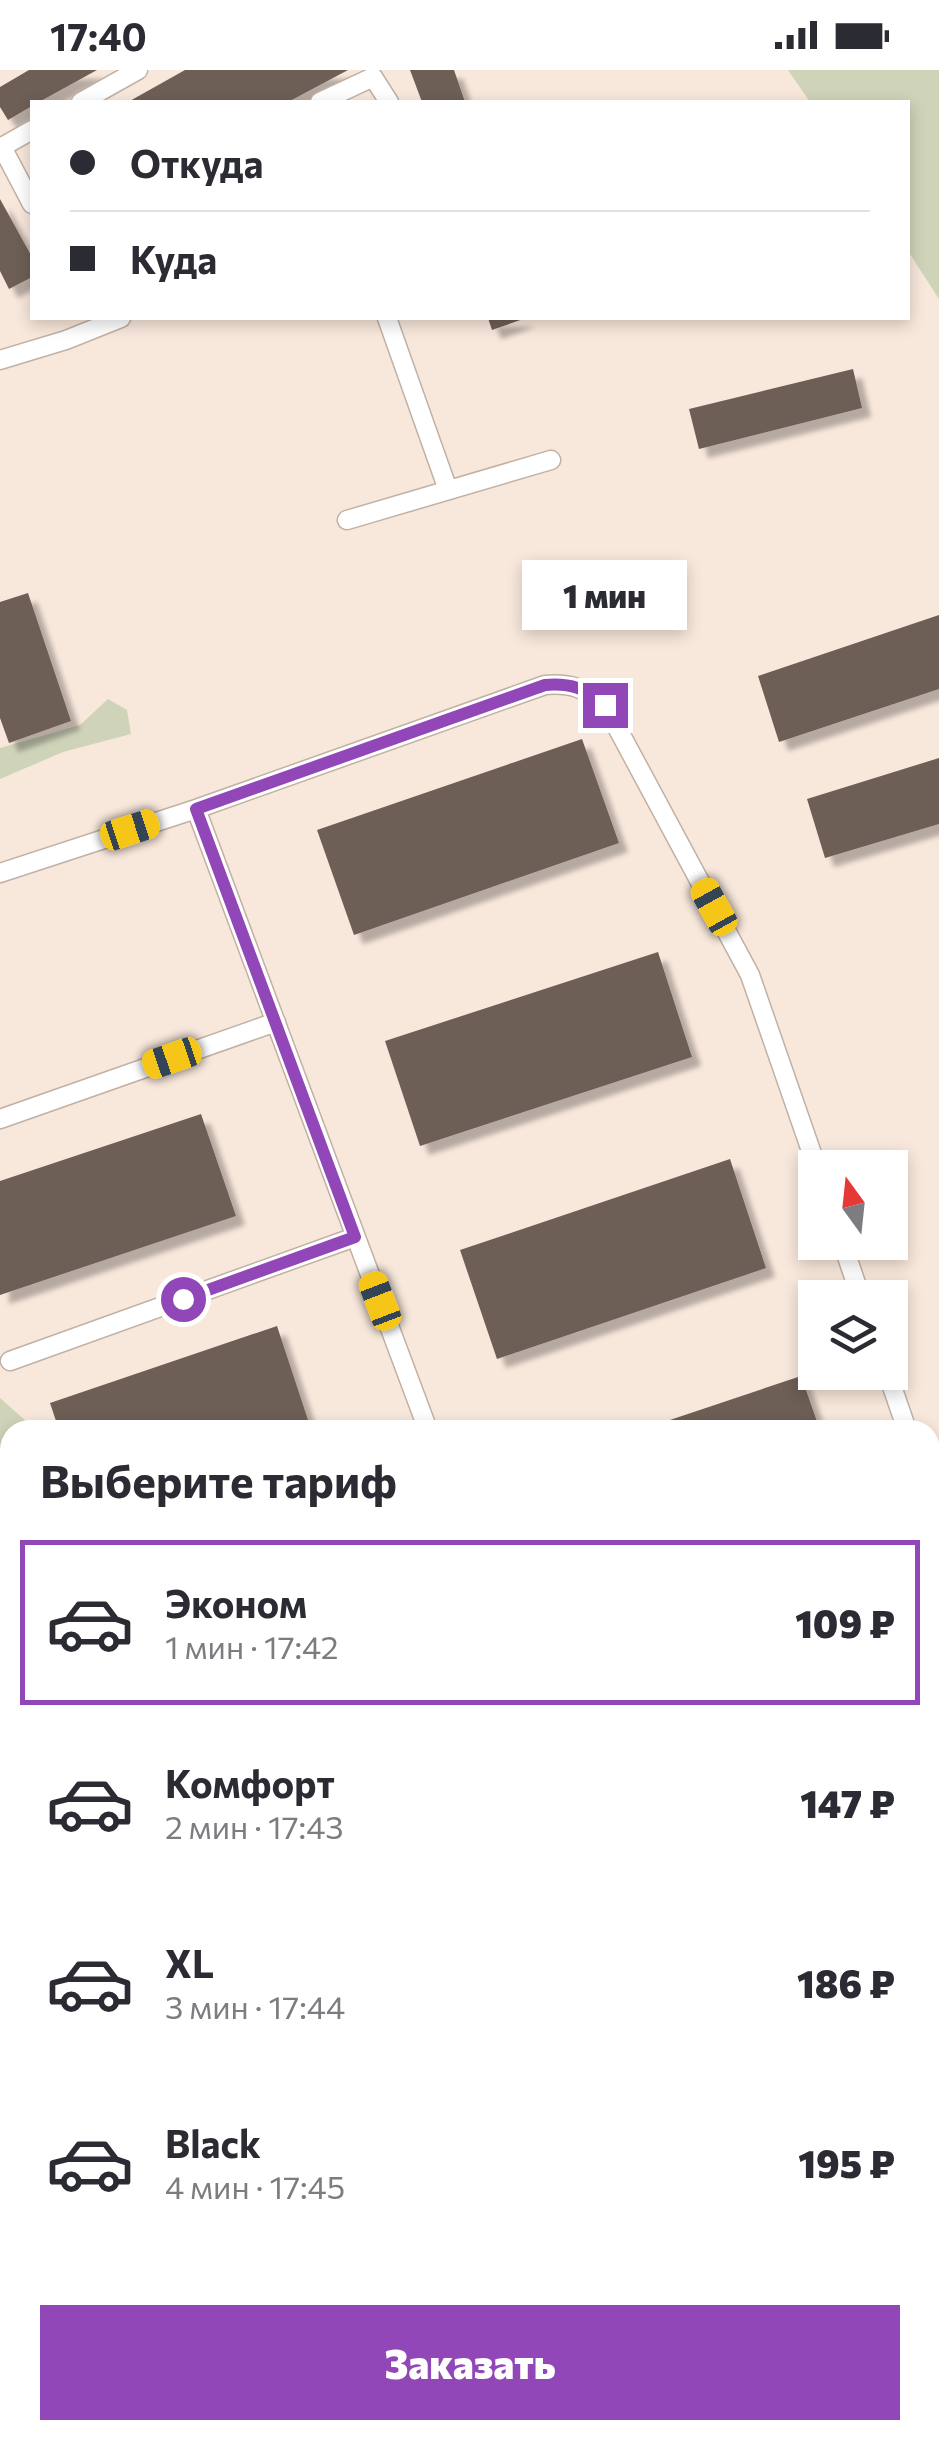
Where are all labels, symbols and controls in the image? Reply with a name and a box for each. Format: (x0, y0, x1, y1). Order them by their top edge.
text: 17:40 (50, 12, 147, 59)
text: Откуда (130, 139, 263, 186)
text: Куда (130, 235, 217, 282)
callout: 1 мин (522, 560, 688, 630)
text: 1 мин (563, 575, 646, 615)
route end (583, 683, 628, 728)
car (97, 806, 163, 854)
car (686, 873, 742, 941)
car (139, 1034, 205, 1082)
north arrow (798, 1150, 908, 1260)
map controls (798, 1150, 908, 1390)
car (355, 1268, 405, 1334)
route start (161, 1277, 206, 1322)
button: layers (798, 1280, 908, 1390)
text: Выберите тариф (40, 1452, 397, 1507)
icon: car (45, 1578, 135, 1668)
text: Эконом (165, 1579, 307, 1626)
text: 109 ₽ (795, 1599, 895, 1646)
text: 1 мин · 17:42 (165, 1626, 339, 1666)
icon: car (45, 1758, 135, 1848)
text: Комфорт (165, 1759, 335, 1806)
text: 147 ₽ (800, 1779, 895, 1826)
text: 2 мин · 17:43 (165, 1806, 344, 1846)
icon: car (45, 1938, 135, 2028)
text: XL (165, 1939, 214, 1986)
text: 186 ₽ (797, 1959, 895, 2006)
text: 3 мин · 17:44 (165, 1986, 345, 2026)
icon: car (45, 2118, 135, 2208)
text: Black (165, 2119, 261, 2166)
text: 195 ₽ (798, 2139, 895, 2186)
text: 4 мин · 17:45 (165, 2166, 345, 2206)
button: Заказать (40, 2305, 900, 2420)

